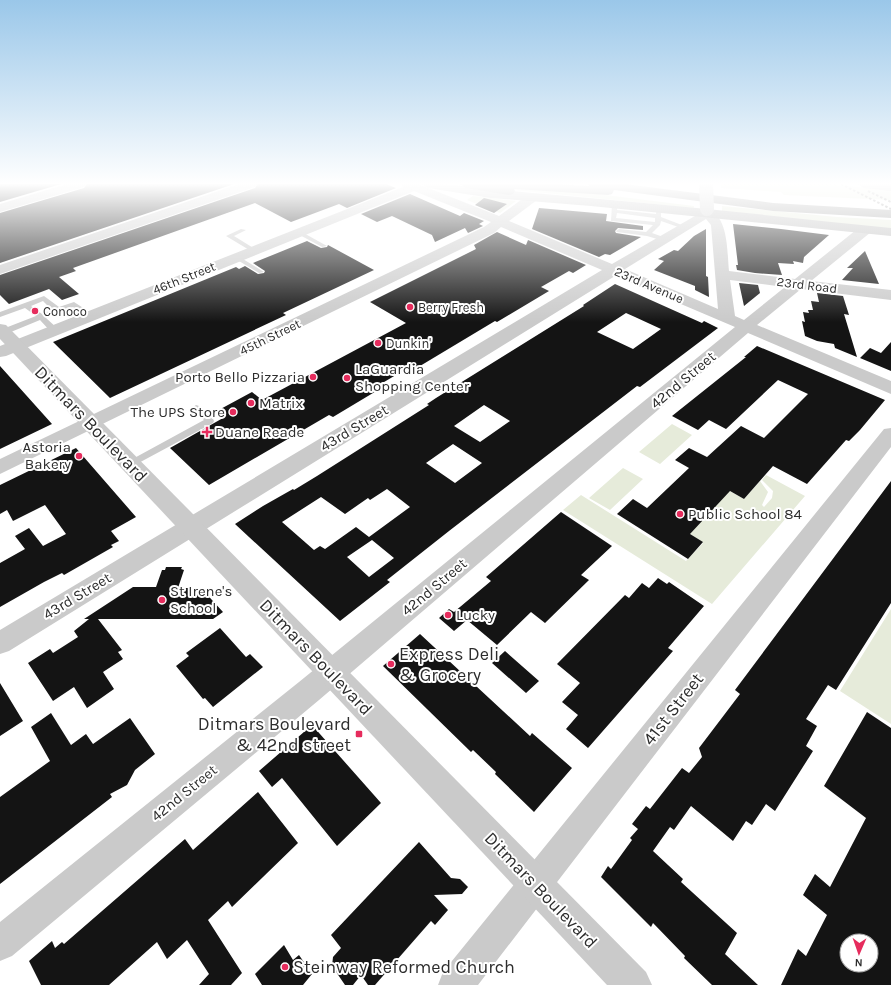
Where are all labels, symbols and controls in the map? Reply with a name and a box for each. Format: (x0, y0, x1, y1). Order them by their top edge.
street label: 46th Street (150, 259, 218, 297)
street label: 23rd Avenue (612, 264, 686, 306)
street label: 23rd Road (776, 274, 838, 296)
place label: Berry Fresh (418, 300, 484, 315)
marker: Berry Fresh (405, 302, 415, 312)
place label: Conoco (43, 304, 87, 319)
marker: Conoco (30, 306, 40, 316)
street label: 45th Street (237, 316, 303, 358)
place label: Dunkin' (386, 336, 431, 351)
marker: Dunkin' (373, 338, 383, 348)
street label: 42nd Street (647, 347, 720, 413)
place label: LaGuardia Shopping Center (355, 360, 470, 395)
street label: Ditmars Boulevard (30, 361, 152, 487)
place label: Porto Bello Pizzaria (175, 368, 305, 386)
marker: Porto Bello Pizzaria (308, 372, 318, 382)
marker: LaGuardia Shopping Center (342, 373, 352, 383)
place label: Matrix (259, 394, 303, 412)
marker: Matrix (246, 398, 256, 408)
street label: 43rd Street (317, 400, 392, 455)
place label: The UPS Store (130, 403, 225, 421)
marker: The UPS Store (228, 407, 238, 417)
place label: Duane Reade (215, 423, 304, 441)
marker: Duane Reade (202, 427, 212, 437)
place label: Astoria Bakery (23, 438, 71, 473)
marker: Astoria Bakery (74, 451, 84, 461)
place label: Public School 84 (688, 505, 802, 523)
marker: Public School 84 (675, 509, 685, 519)
street label: 42nd Street (398, 554, 471, 620)
street label: 43rd Street (40, 568, 115, 623)
place label: St Irene's School (170, 582, 232, 617)
street label: Ditmars Boulevard (255, 594, 377, 720)
marker: St Irene's School (157, 595, 167, 605)
place label: Lucky (456, 606, 495, 624)
marker: Lucky (443, 610, 453, 620)
place label: Express Deli & Grocery (399, 643, 499, 686)
marker: Express Deli & Grocery (386, 659, 396, 669)
street label: 41st Street (638, 668, 708, 750)
place label: Ditmars Boulevard & 42nd street (198, 713, 351, 756)
marker: Ditmars Boulevard & 42nd street (354, 729, 364, 739)
street label: 42nd Street (147, 761, 221, 825)
street label: Ditmars Boulevard (480, 827, 602, 953)
north arrow (839, 933, 879, 973)
place label: Steinway Reformed Church (293, 956, 515, 978)
text: N (854, 956, 863, 969)
marker: Steinway Reformed Church (280, 962, 290, 972)

